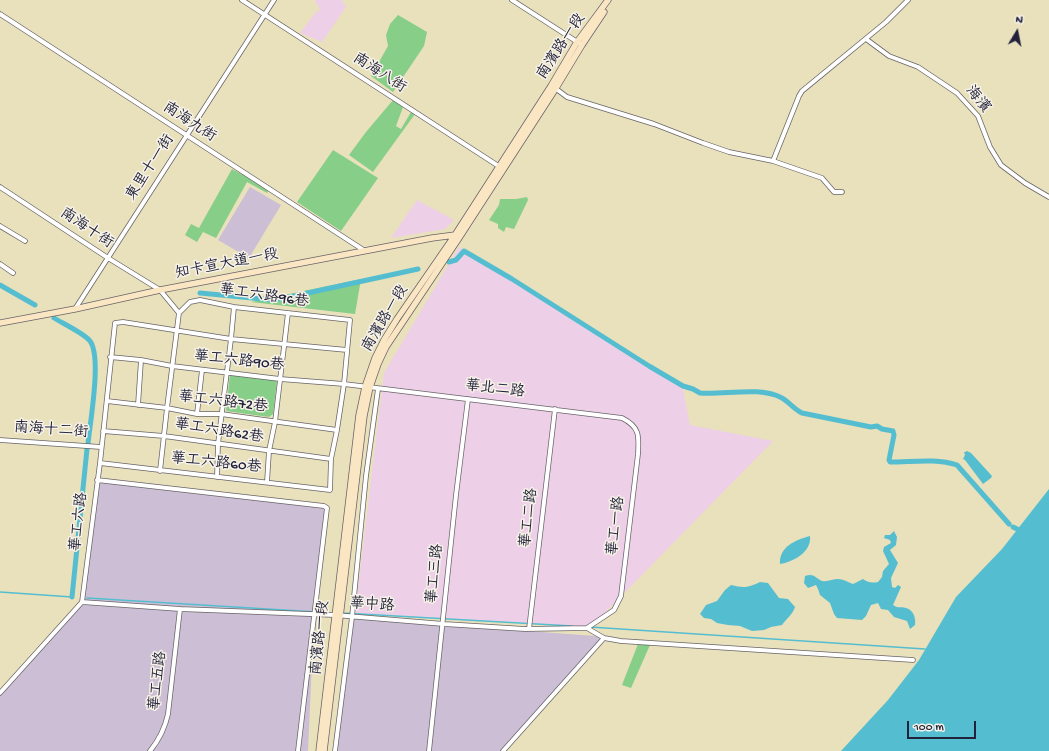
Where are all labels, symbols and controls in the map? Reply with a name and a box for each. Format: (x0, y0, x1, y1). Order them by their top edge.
street label: 南濱路一段 (534, 11, 590, 83)
north arrow (997, 12, 1037, 52)
text: N (1015, 14, 1024, 27)
street label: 南海八街 (349, 50, 409, 98)
street label: 海濱 (961, 83, 993, 117)
street label: 南海九街 (159, 99, 219, 147)
street label: 東里十一街 (123, 132, 179, 204)
street label: 南海十街 (56, 205, 116, 253)
street label: 知卡宣大道一段 (174, 246, 280, 284)
street label: 華工六路96巷 (218, 282, 310, 312)
street label: 南濱路一段 (359, 282, 413, 356)
street label: 華工六路90巷 (193, 348, 285, 376)
street label: 華北二路 (464, 377, 526, 403)
street label: 華工六路72巷 (177, 389, 269, 417)
street label: 華工六路62巷 (173, 416, 265, 448)
street label: 南海十二街 (13, 419, 89, 443)
street label: 華工六路60巷 (170, 450, 262, 478)
street label: 華工二路 (517, 487, 543, 549)
street label: 華工六路 (67, 491, 93, 553)
street label: 華工一路 (604, 495, 630, 557)
street label: 華工三路 (424, 543, 448, 605)
street label: 華中路 (349, 595, 395, 617)
street label: 南濱路一段 (308, 600, 334, 676)
street label: 華工五路 (146, 650, 172, 712)
scale bar (909, 713, 978, 739)
text: 100 m (914, 721, 944, 735)

